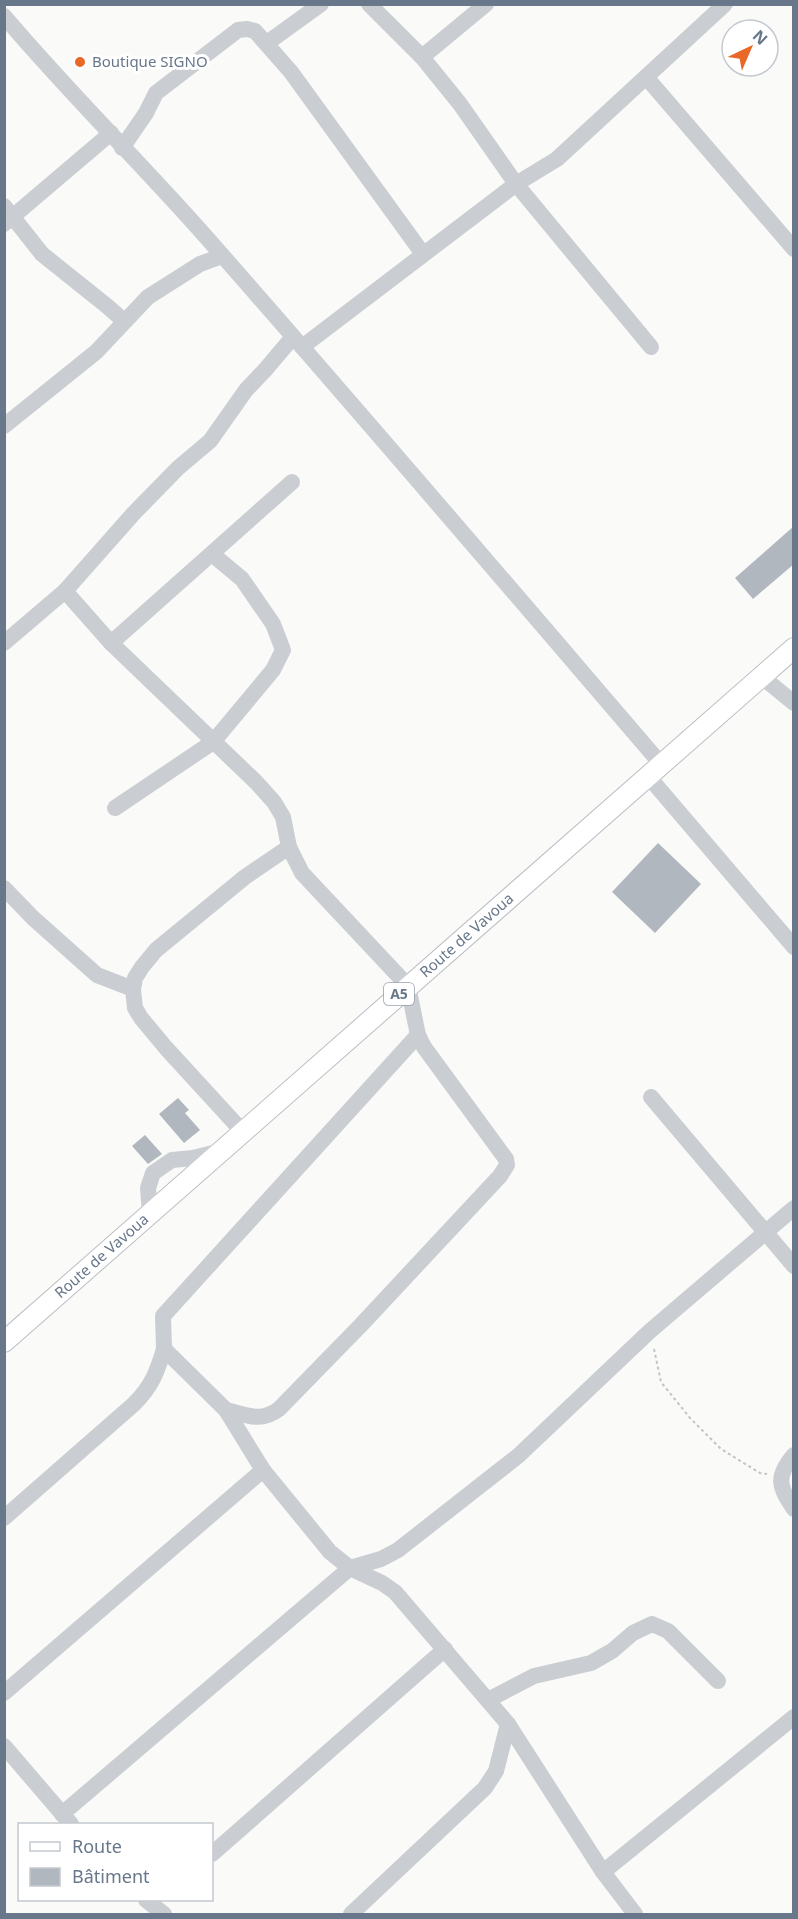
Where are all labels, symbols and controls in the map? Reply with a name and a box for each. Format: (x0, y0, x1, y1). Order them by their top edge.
north arrow (720, 18, 780, 78)
text: N (748, 25, 773, 50)
place label: Boutique SIGNO (92, 51, 208, 71)
marker: Boutique SIGNO (73, 55, 87, 69)
street label: Route de Vavoua (415, 888, 517, 981)
road number: A5 (384, 983, 414, 1005)
street label: Route de Vavoua (50, 1209, 152, 1302)
legend (18, 1823, 213, 1901)
text: Route (72, 1834, 122, 1858)
text: Bâtiment (72, 1864, 150, 1888)

